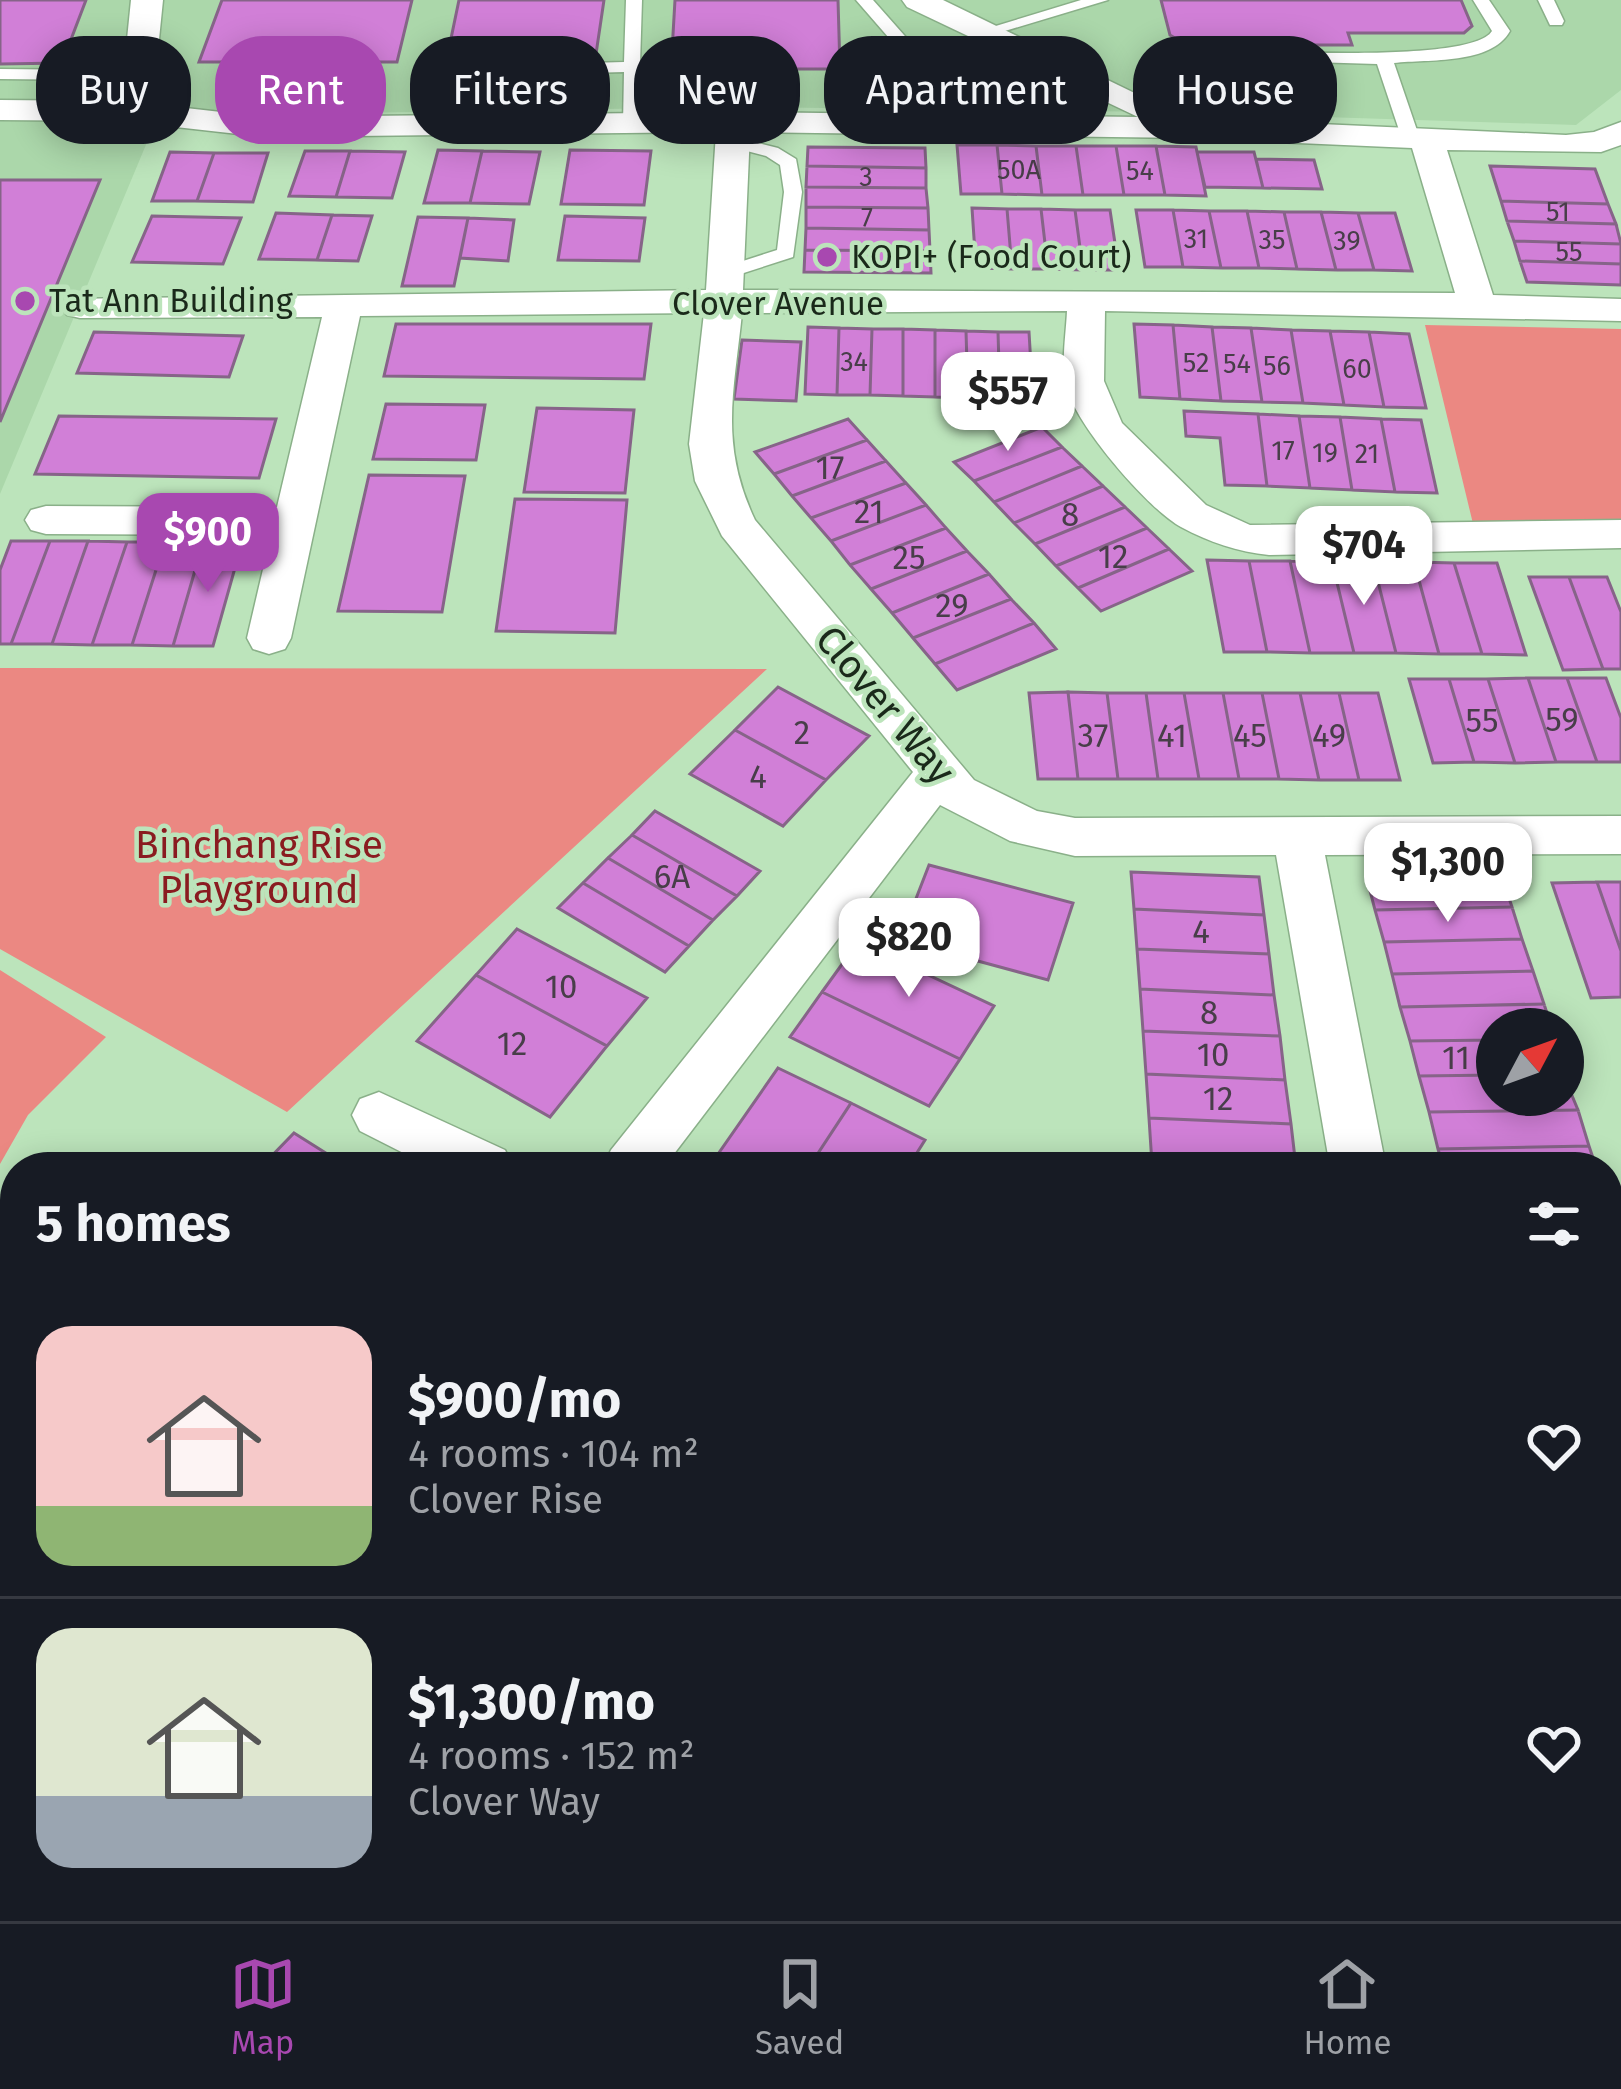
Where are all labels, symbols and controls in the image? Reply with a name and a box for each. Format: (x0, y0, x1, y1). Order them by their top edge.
chip: Buy (36, 36, 191, 144)
chip: Rent (215, 36, 386, 144)
chip: Filters (410, 36, 610, 144)
chip: New (634, 36, 800, 144)
chip: Apartment (824, 36, 1109, 144)
chip: House (1133, 36, 1337, 144)
house number: 50A (997, 154, 1042, 186)
house number: 54 (1126, 155, 1154, 187)
house number: 3 (859, 161, 873, 193)
house number: 51 (1546, 196, 1570, 228)
house number: 7 (861, 202, 873, 234)
house number: 31 (1184, 223, 1208, 255)
house number: 35 (1259, 224, 1286, 256)
house number: 39 (1333, 225, 1361, 257)
house number: 55 (1556, 236, 1582, 268)
place label: KOPI+ (Food Court) (851, 237, 1131, 277)
marker: KOPI+ (Food Court) (814, 244, 840, 270)
place label: Tat Ann Building (49, 281, 294, 321)
street label: Clover Avenue (672, 284, 884, 324)
marker: Tat Ann Building (12, 288, 38, 314)
house number: 34 (840, 346, 868, 378)
house number: 52 (1183, 347, 1209, 379)
house number: 54 (1223, 348, 1251, 380)
house number: 56 (1263, 350, 1291, 382)
pin: $557 (937, 352, 1079, 454)
house number: 60 (1342, 353, 1372, 385)
text: $557 (968, 368, 1048, 414)
house number: 17 (1271, 435, 1295, 467)
house number: 19 (1312, 437, 1338, 469)
house number: 21 (1355, 438, 1379, 470)
house number: 17 (816, 448, 844, 488)
house number: 21 (854, 492, 884, 532)
pin: $900 (137, 493, 279, 595)
house number: 8 (1061, 495, 1079, 535)
pin: $704 (1293, 506, 1435, 608)
text: $900 (164, 509, 252, 555)
text: $704 (1322, 522, 1406, 568)
house number: 12 (1098, 537, 1128, 577)
house number: 25 (893, 538, 925, 578)
house number: 29 (935, 586, 969, 626)
street label: Clover Way (806, 617, 964, 793)
house number: 59 (1545, 700, 1579, 740)
house number: 55 (1466, 701, 1498, 741)
house number: 2 (794, 713, 810, 753)
house number: 37 (1078, 716, 1108, 756)
house number: 41 (1157, 716, 1187, 756)
house number: 45 (1233, 716, 1267, 756)
house number: 49 (1312, 716, 1346, 756)
house number: 4 (749, 757, 767, 797)
park label: Binchang Rise Playground (135, 822, 383, 913)
pin: $1,300 (1350, 823, 1546, 925)
text: $1,300 (1391, 839, 1505, 885)
house number: 6A (654, 857, 690, 897)
pin: $820 (838, 898, 980, 1000)
house number: 4 (1192, 912, 1210, 952)
text: $820 (866, 914, 952, 960)
house number: 10 (545, 967, 577, 1007)
house number: 8 (1200, 993, 1218, 1033)
north arrow (1476, 1008, 1584, 1116)
map controls (1476, 1008, 1584, 1116)
house number: 12 (497, 1024, 527, 1064)
house number: 10 (1197, 1035, 1229, 1075)
house number: 11 (1442, 1038, 1470, 1078)
house number: 12 (1203, 1079, 1233, 1119)
icon: filters (1521, 1191, 1587, 1257)
text: 5 homes (36, 1193, 231, 1255)
text: $900/mo (408, 1369, 621, 1431)
icon: home (132, 1374, 276, 1518)
icon: heart (1521, 1413, 1587, 1479)
text: 4 rooms · 104 m² (408, 1431, 699, 1477)
text: Clover Rise (408, 1477, 603, 1523)
text: $1,300/mo (408, 1671, 655, 1733)
icon: home (132, 1676, 276, 1820)
icon: heart (1521, 1715, 1587, 1781)
text: 4 rooms · 152 m² (408, 1733, 695, 1779)
text: Clover Way (408, 1779, 600, 1825)
tab: Map (230, 1951, 296, 2063)
tab: Saved (755, 1951, 844, 2063)
tab: Home (1303, 1951, 1391, 2063)

